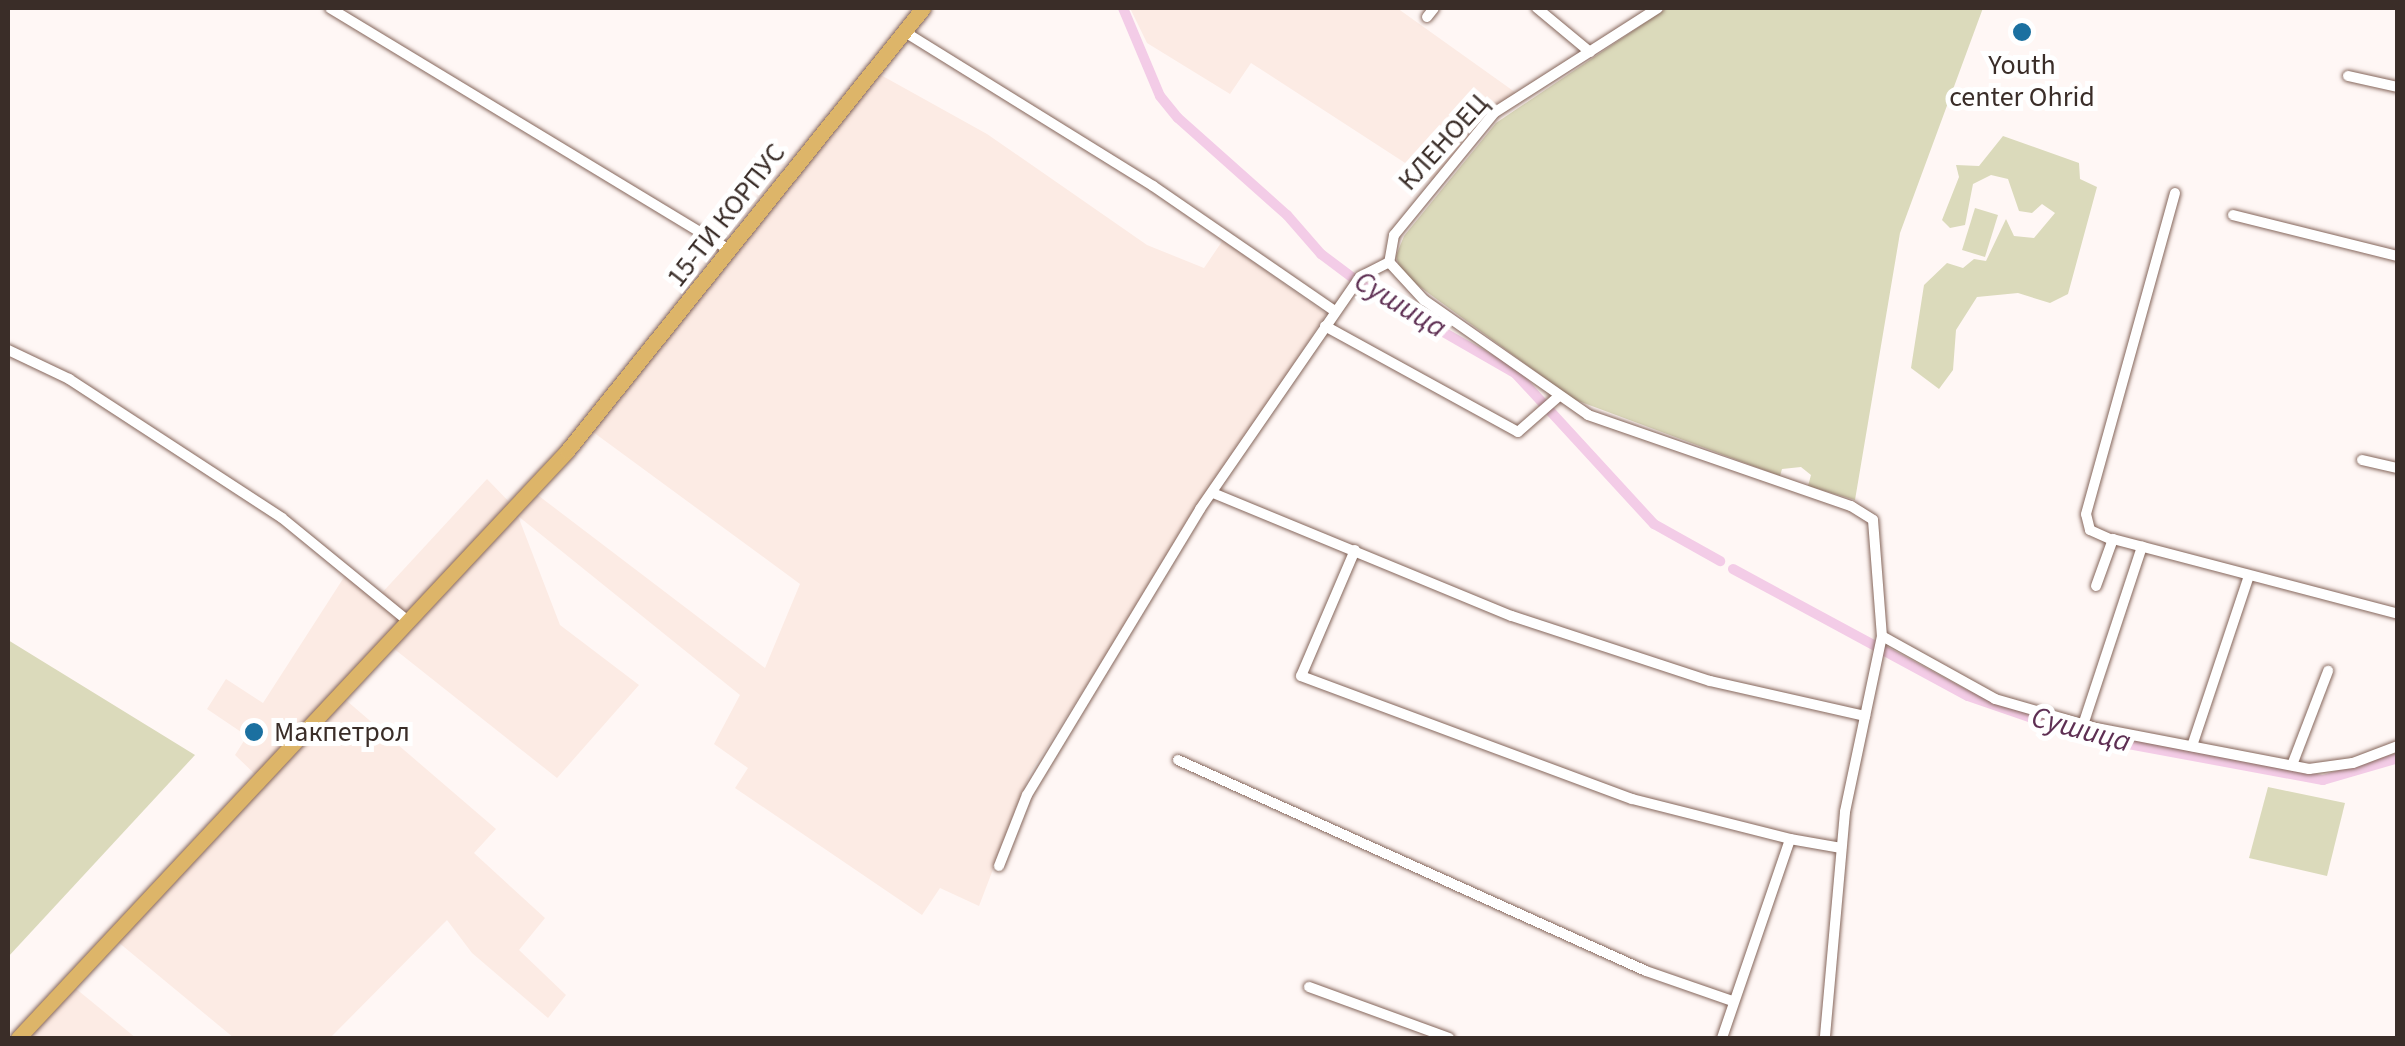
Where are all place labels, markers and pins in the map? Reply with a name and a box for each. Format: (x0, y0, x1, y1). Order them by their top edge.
marker: Youth center Ohrid (2011, 21, 2033, 43)
place label: Youth center Ohrid (1949, 48, 2095, 114)
place label: Макпетрол (274, 715, 410, 749)
marker: Макпетрол (243, 721, 265, 743)

